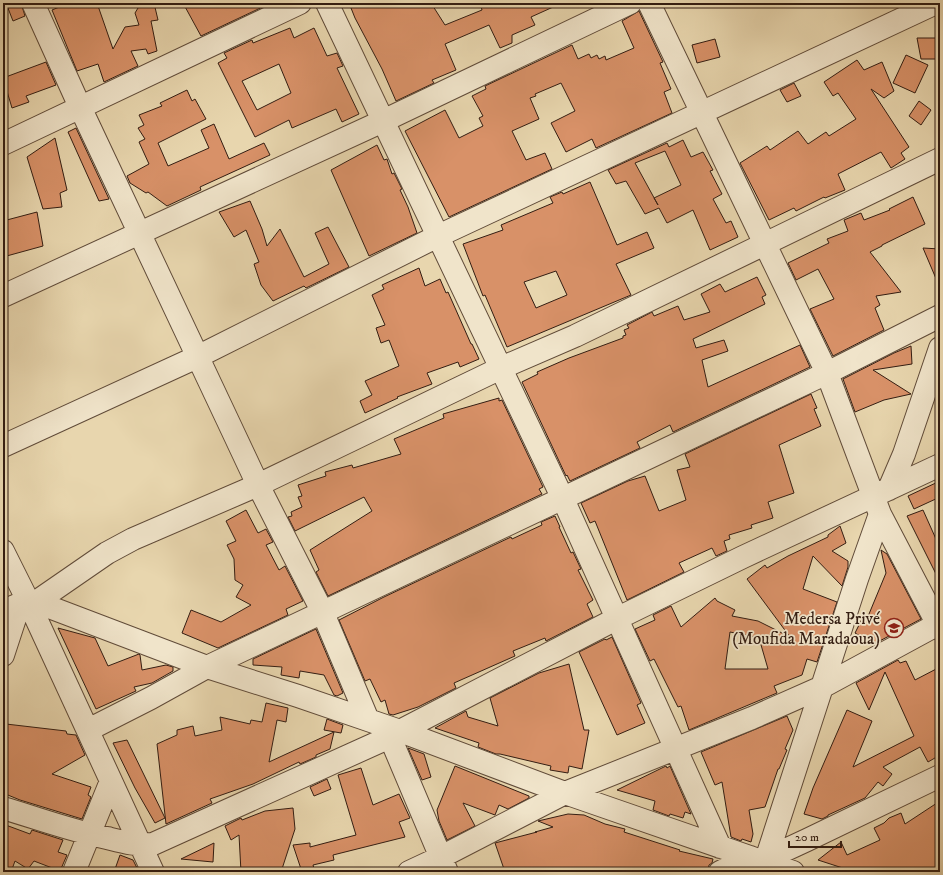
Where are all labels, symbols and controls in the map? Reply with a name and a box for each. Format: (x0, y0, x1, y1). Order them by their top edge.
place label: Medersa Privé (Moufida Maradaoua) (732, 608, 880, 650)
school or university icon: Medersa Privé (Moufida Maradaoua) (883, 617, 905, 639)
scale bar (789, 823, 841, 849)
text: 20 m (795, 830, 819, 845)

